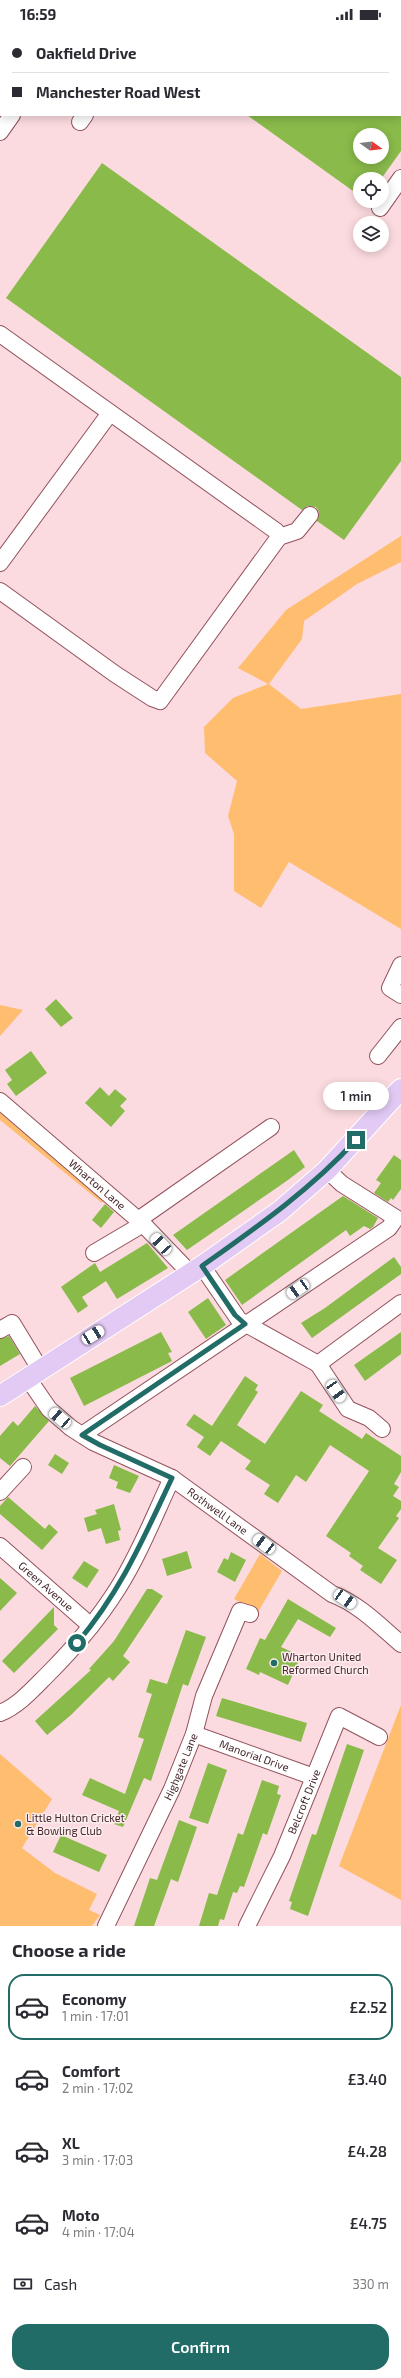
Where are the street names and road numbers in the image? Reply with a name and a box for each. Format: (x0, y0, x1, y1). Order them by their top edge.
street label: Wharton Lane (66, 1156, 128, 1212)
street label: Rothwell Lane (185, 1484, 251, 1537)
street label: Green Avenue (16, 1558, 76, 1613)
street label: Highgate Lane (161, 1731, 200, 1802)
street label: Manorial Drive (218, 1737, 291, 1774)
street label: Belcroft Drive (285, 1767, 323, 1836)

